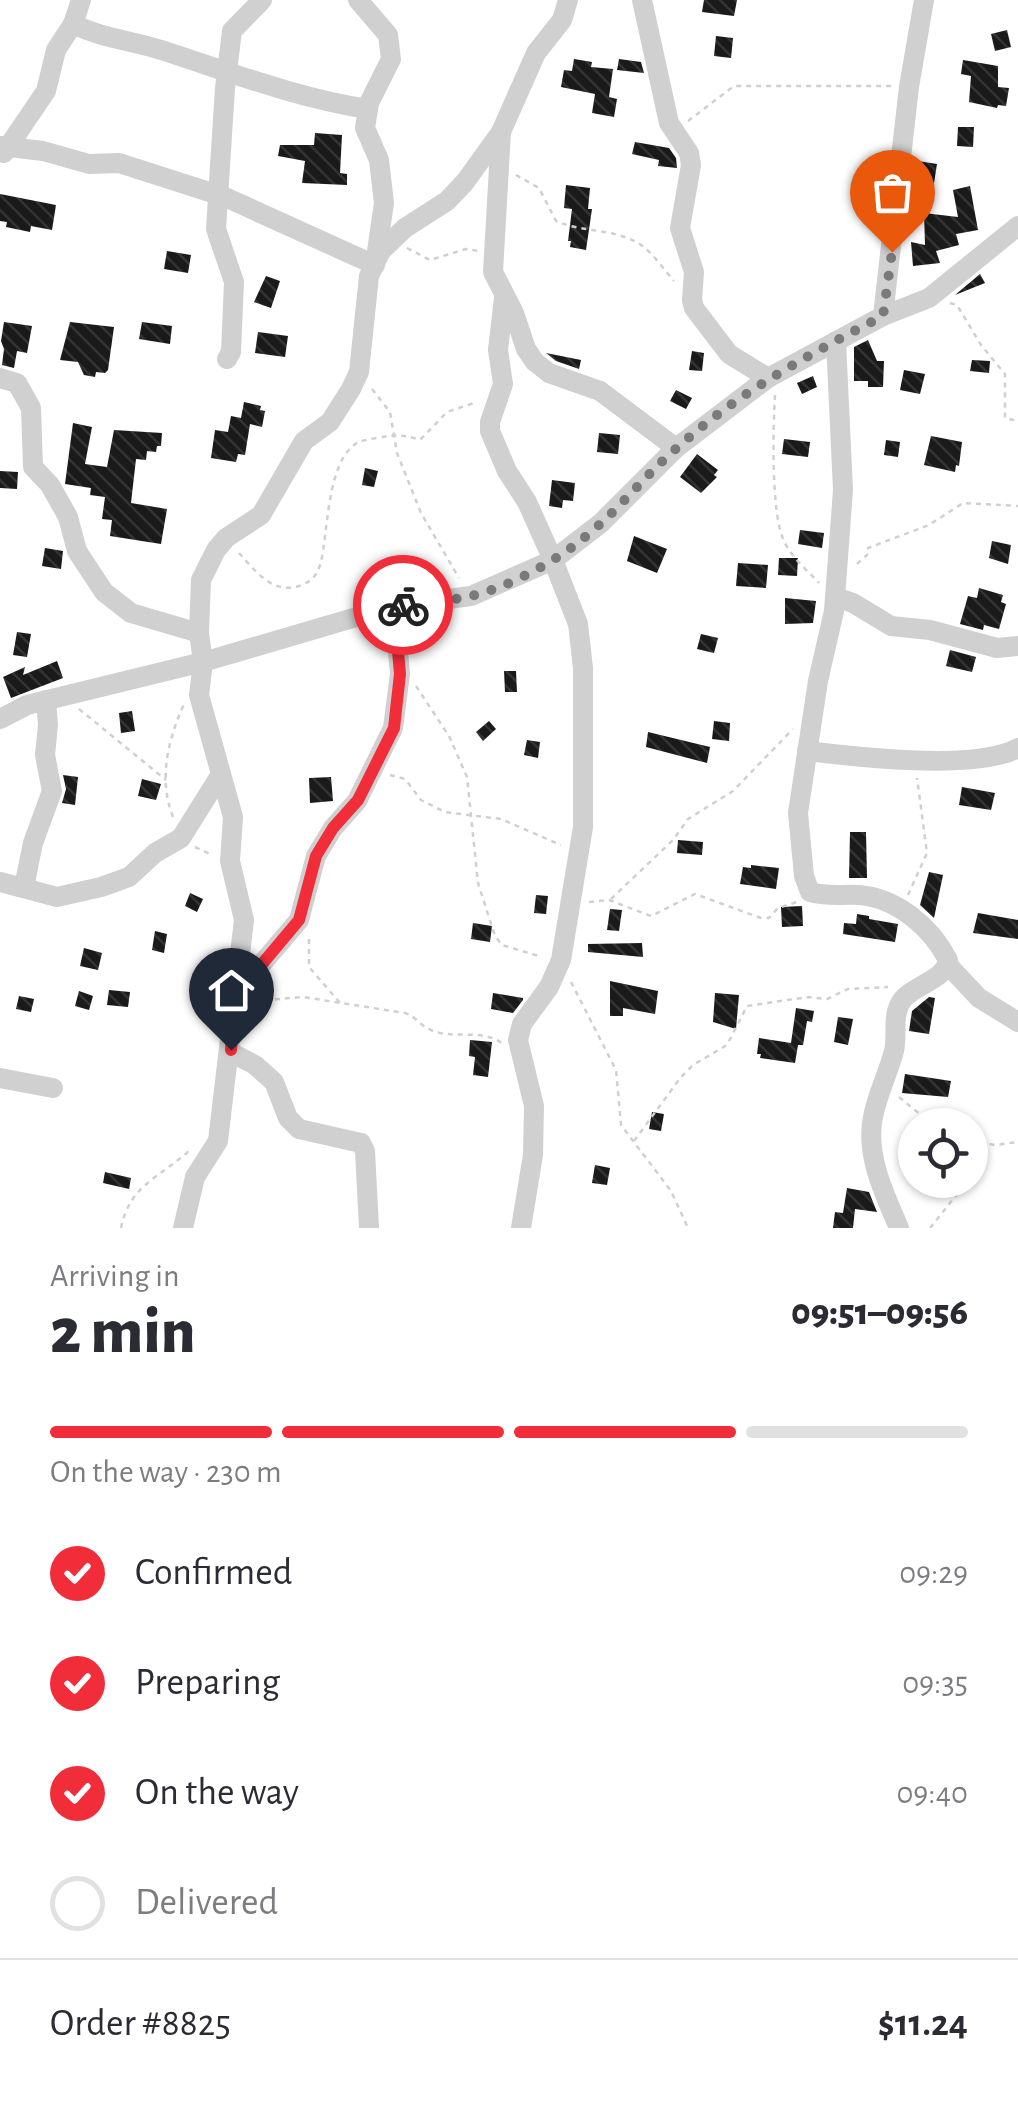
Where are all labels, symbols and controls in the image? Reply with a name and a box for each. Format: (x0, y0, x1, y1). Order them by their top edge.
pin (850, 150, 935, 253)
icon: bag (865, 165, 920, 220)
courier (353, 555, 453, 655)
icon: bike (376, 578, 431, 633)
pin (189, 948, 274, 1051)
icon: home (204, 963, 259, 1018)
map controls (898, 1108, 988, 1198)
button: locate (898, 1108, 988, 1198)
text: Arriving in (50, 1260, 179, 1292)
text: 09:51–09:56 (791, 1294, 968, 1332)
text: 2 min (50, 1300, 196, 1365)
text: On the way · 230 m (50, 1456, 282, 1488)
icon: check (50, 1546, 105, 1601)
text: Confirmed (135, 1554, 292, 1592)
text: 09:29 (899, 1557, 968, 1589)
icon: check (50, 1656, 105, 1711)
text: Preparing (135, 1664, 280, 1702)
text: 09:35 (902, 1667, 968, 1699)
icon: check (50, 1766, 105, 1821)
text: On the way (135, 1774, 299, 1812)
text: 09:40 (896, 1777, 968, 1809)
text: Delivered (135, 1884, 278, 1922)
text: Order #8825 (50, 2005, 231, 2043)
text: $11.24 (878, 2005, 968, 2043)

